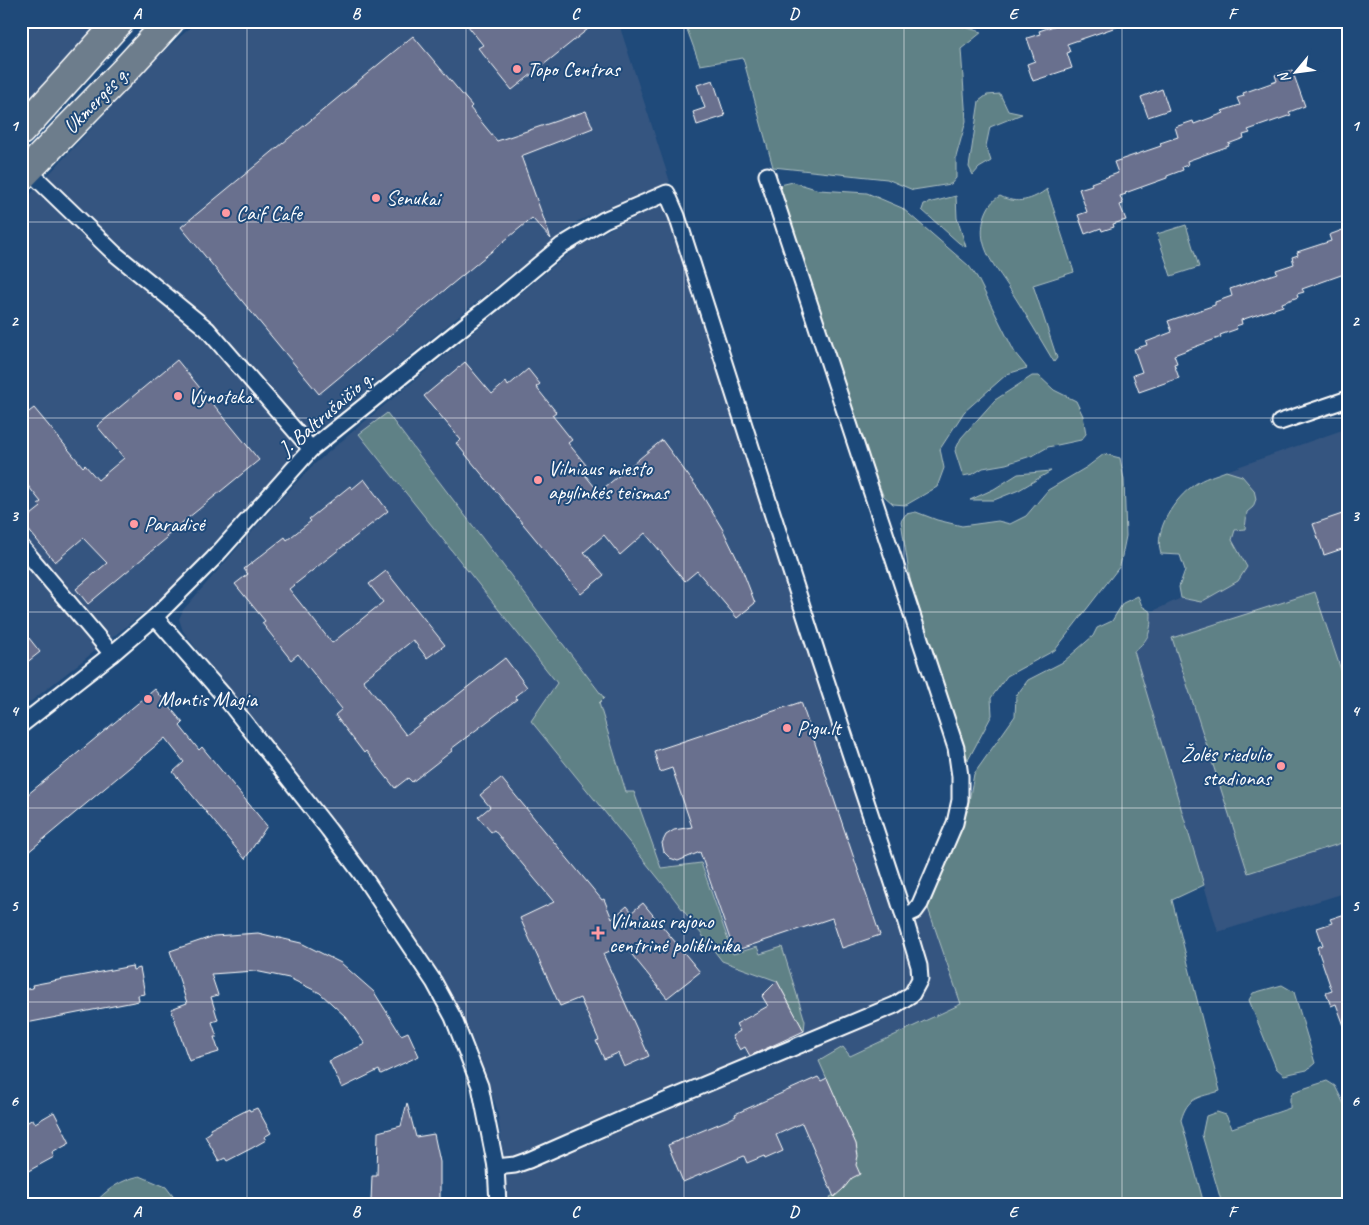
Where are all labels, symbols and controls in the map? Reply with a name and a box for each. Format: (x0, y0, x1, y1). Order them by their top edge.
text: A (133, 4, 143, 24)
text: B (352, 4, 362, 24)
text: C (571, 4, 581, 24)
text: D (789, 4, 800, 24)
text: E (1009, 4, 1020, 24)
text: F (1228, 4, 1239, 24)
north arrow (1272, 48, 1322, 98)
place label: Topo Centras (527, 56, 622, 82)
street label: Ukmergės g. (58, 60, 135, 139)
marker: Topo Centras (511, 63, 523, 75)
text: N (1274, 68, 1295, 86)
text: 1 (10, 116, 19, 136)
text: 1 (1351, 116, 1360, 136)
place label: Senukai (386, 185, 443, 211)
marker: Senukai (370, 192, 382, 204)
place label: Caif Cafe (236, 200, 304, 226)
marker: Caif Cafe (220, 207, 232, 219)
text: 2 (10, 311, 19, 331)
text: 2 (1351, 311, 1360, 331)
street label: J. Baltrušaičio g. (272, 364, 379, 462)
place label: Vynoteka (188, 383, 255, 409)
marker: Vynoteka (172, 390, 184, 402)
place label: Vilniaus miesto apylinkės teismas (548, 455, 670, 505)
marker: Vilniaus miesto apylinkės teismas (532, 474, 544, 486)
text: 3 (10, 506, 19, 526)
text: 3 (1351, 506, 1360, 526)
place label: Paradisė (144, 511, 206, 537)
marker: Paradisė (128, 518, 140, 530)
place label: Montis Magia (158, 686, 258, 712)
marker: Montis Magia (142, 693, 154, 705)
text: 4 (10, 701, 19, 721)
text: 4 (1351, 701, 1360, 721)
place label: Pigu.lt (797, 715, 843, 741)
marker: Pigu.lt (781, 722, 793, 734)
place label: Žolės riedulio stadionas (1181, 741, 1274, 791)
marker: Žolės riedulio stadionas (1275, 760, 1287, 772)
text: 5 (11, 896, 20, 916)
text: 5 (1352, 896, 1361, 916)
place label: Vilniaus rajono centrinė poliklinika (609, 908, 742, 958)
marker: Vilniaus rajono centrinė poliklinika (591, 926, 605, 940)
text: 6 (10, 1091, 19, 1111)
text: 6 (1351, 1091, 1360, 1111)
text: A (133, 1202, 143, 1222)
text: B (352, 1202, 362, 1222)
text: C (571, 1202, 581, 1222)
text: D (789, 1202, 800, 1222)
text: E (1009, 1202, 1020, 1222)
text: F (1228, 1202, 1239, 1222)

